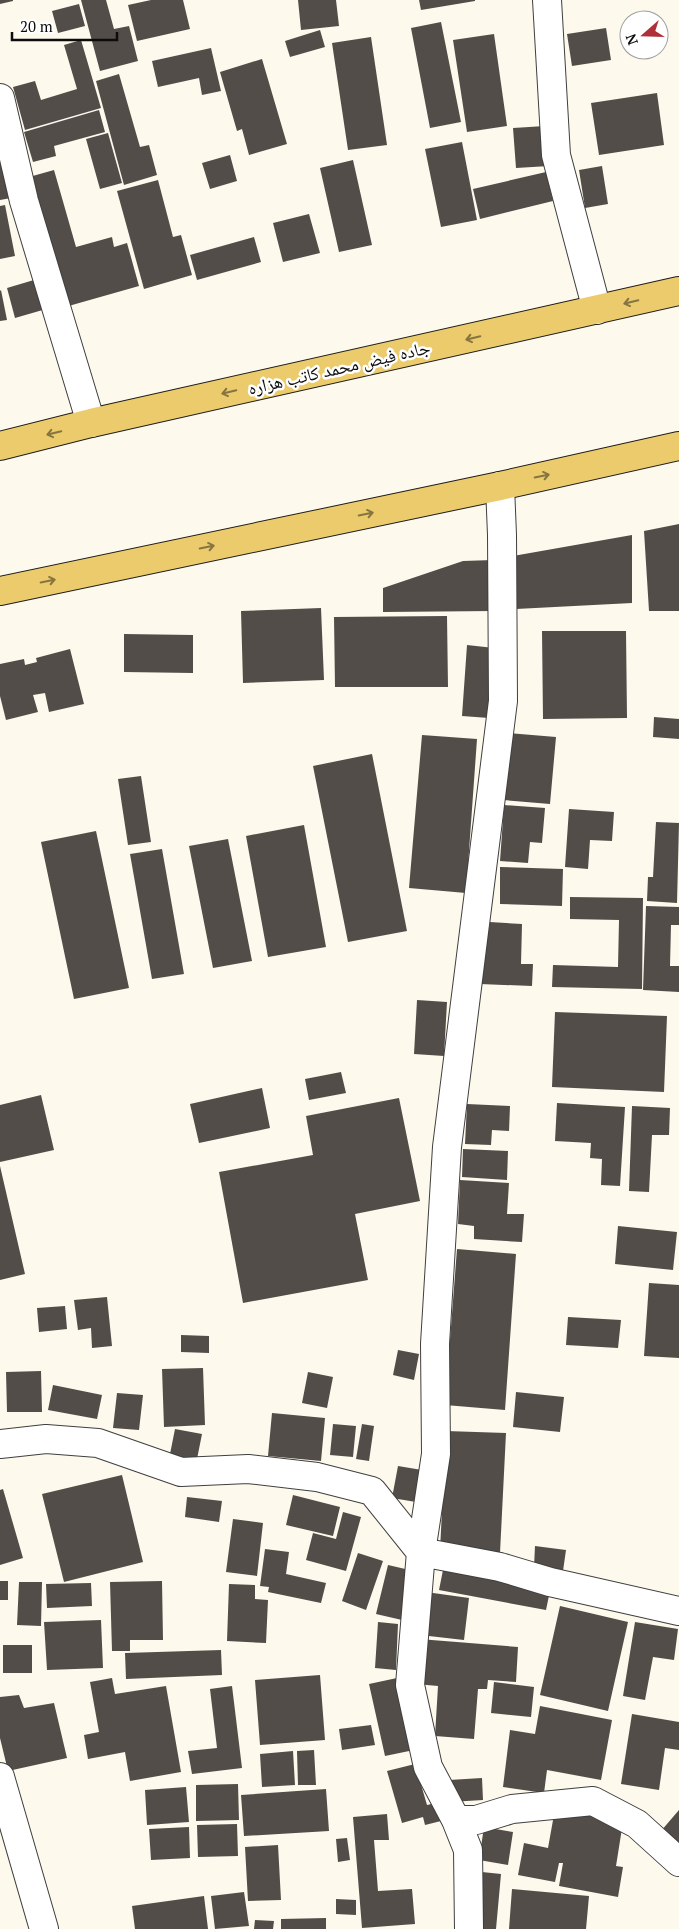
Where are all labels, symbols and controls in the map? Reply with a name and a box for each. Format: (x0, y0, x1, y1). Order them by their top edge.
scale bar (12, 10, 118, 42)
north arrow (619, 10, 669, 60)
text: 20 m (20, 16, 53, 36)
text: N (620, 31, 642, 48)
one-way arrow (624, 298, 640, 307)
street label: جاده فیض محمد کاتب هزاره (245, 334, 432, 400)
one-way arrow (465, 334, 481, 343)
one-way arrow (222, 388, 238, 398)
one-way arrow (46, 429, 62, 438)
one-way arrow (533, 471, 549, 481)
one-way arrow (357, 509, 373, 518)
one-way arrow (198, 542, 214, 551)
one-way arrow (39, 575, 55, 585)

